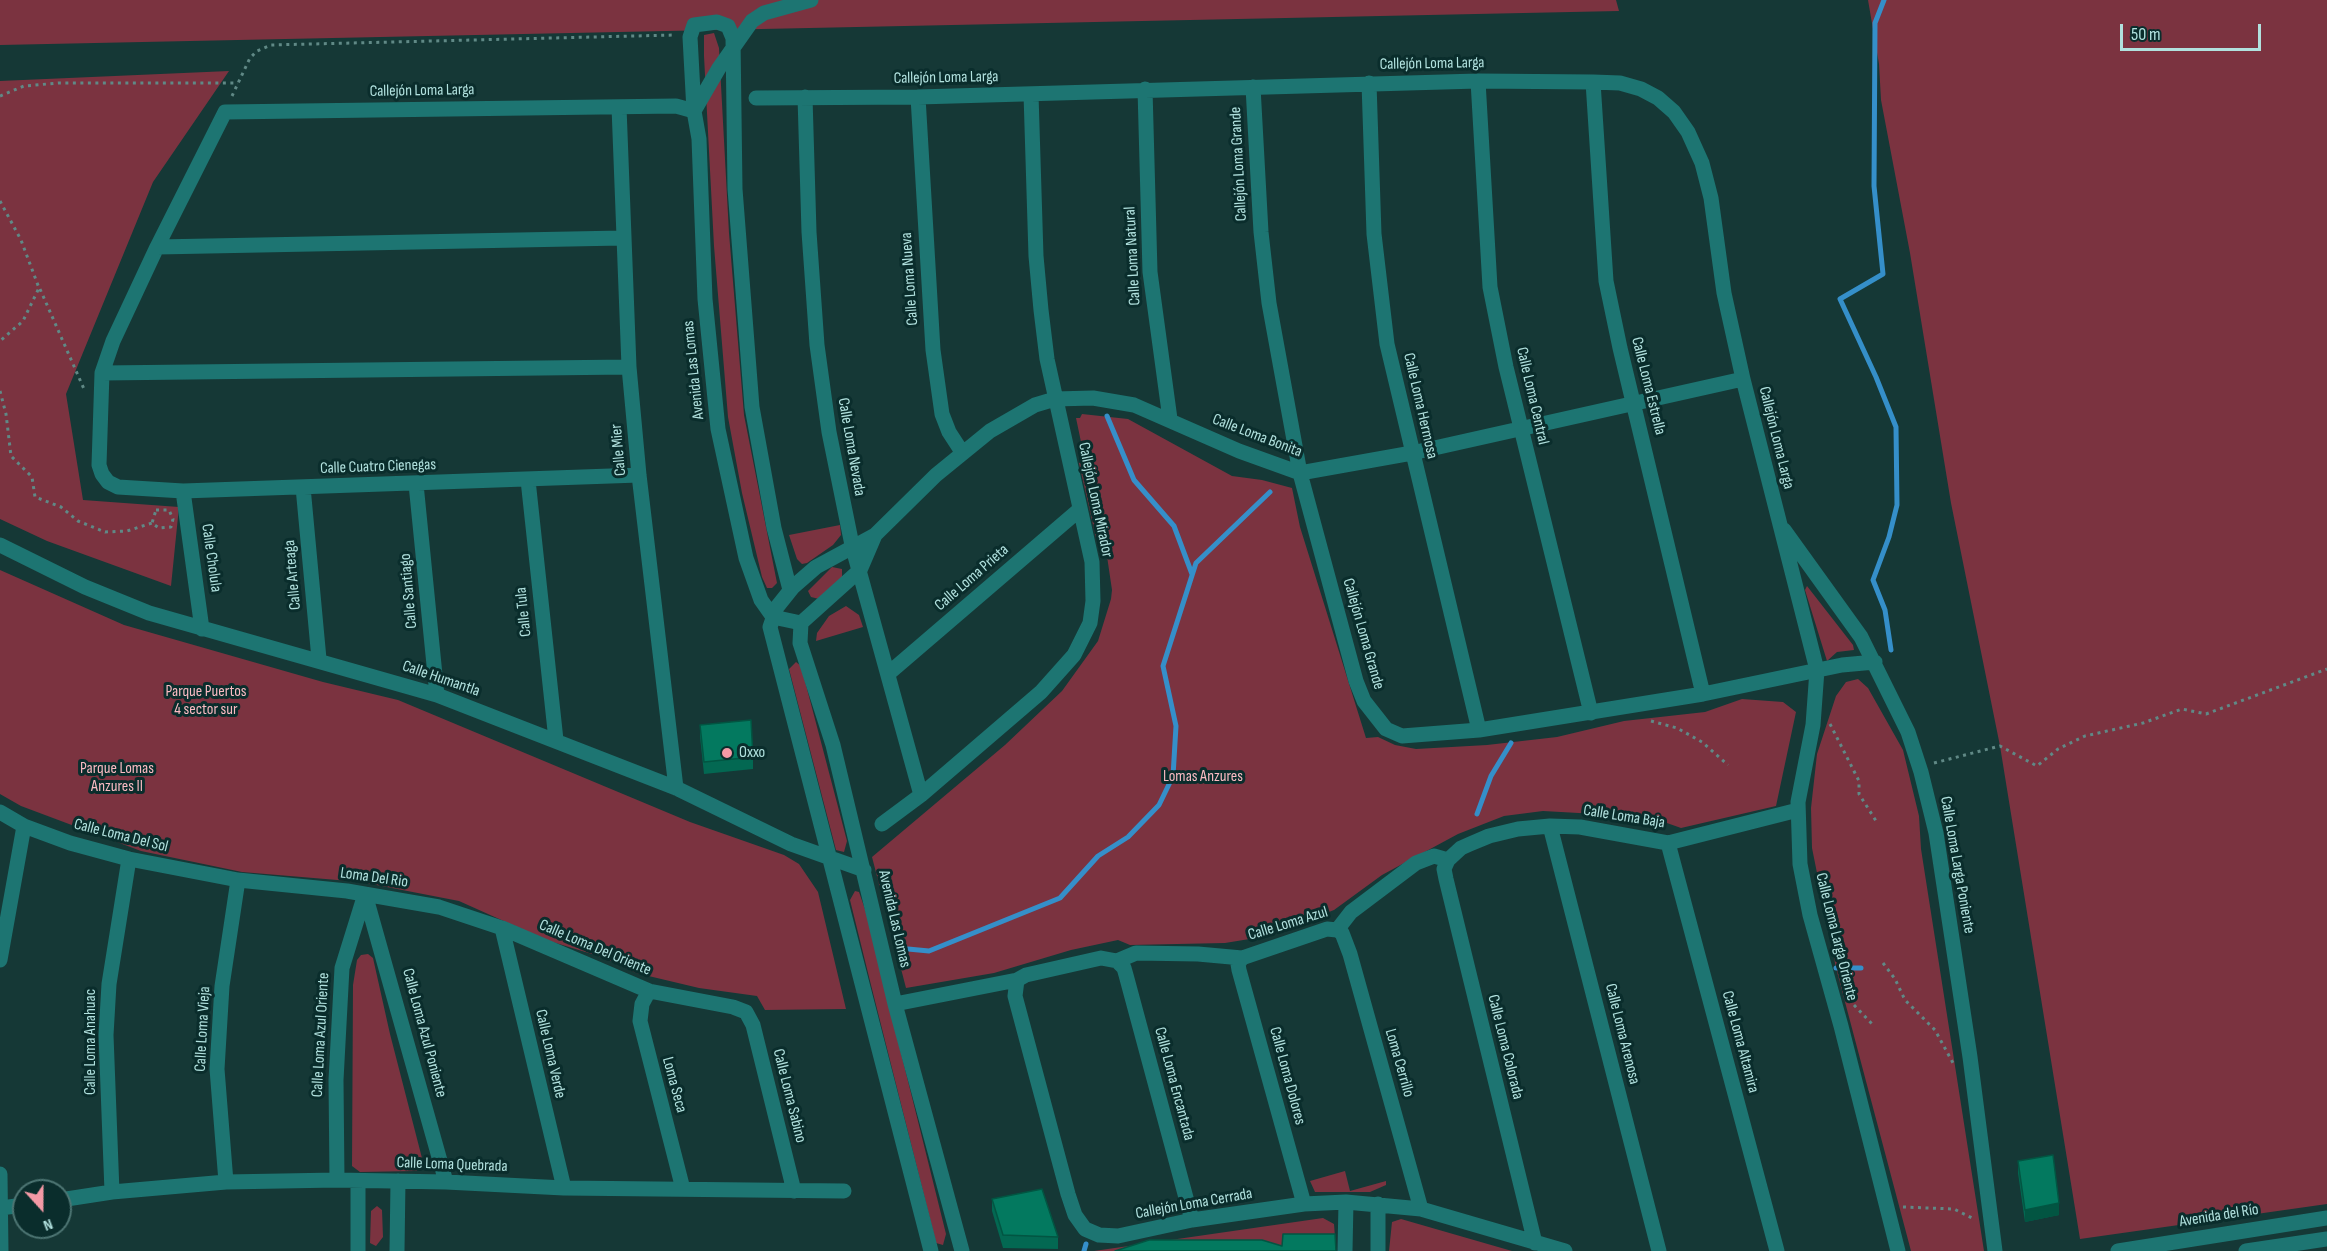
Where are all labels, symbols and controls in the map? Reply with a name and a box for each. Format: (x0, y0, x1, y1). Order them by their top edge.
scale bar (2123, 12, 2264, 50)
text: 50 m (2131, 24, 2161, 45)
street label: Callejón Loma Larga (1379, 53, 1485, 75)
street label: Callejón Loma Larga (893, 67, 999, 89)
street label: Callejón Loma Larga (369, 80, 475, 102)
street label: Callejón Loma Grande (1226, 106, 1252, 222)
street label: Calle Loma Natural (1121, 206, 1145, 306)
street label: Calle Loma Nueva (897, 232, 923, 326)
street label: Avenida Las Lomas (679, 320, 709, 420)
street label: Calle Loma Estrella (1627, 335, 1669, 437)
street label: Calle Loma Central (1511, 345, 1553, 447)
street label: Calle Loma Hermosa (1399, 351, 1441, 461)
street label: Callejón Loma Larga (1754, 385, 1798, 491)
street label: Calle Loma Nevada (833, 396, 869, 498)
street label: Calle Loma Bonita (1209, 410, 1305, 462)
street label: Calle Mier (607, 423, 631, 477)
street label: Callejón Loma Mirador (1073, 441, 1117, 559)
street label: Calle Cuatro Cienegas (320, 455, 436, 479)
street label: Calle Cholula (197, 523, 225, 593)
street label: Calle Arteaga (280, 539, 306, 611)
street label: Calle Loma Prieta (931, 541, 1013, 615)
street label: Calle Santiago (396, 553, 422, 629)
street label: Callejón Loma Grande (1338, 576, 1388, 692)
street label: Calle Tula (512, 586, 536, 638)
street label: Calle Humantla (400, 657, 482, 701)
park label: Parque Puertos 4 sector sur (165, 682, 247, 720)
place label: Oxxo (739, 743, 765, 763)
marker: Oxxo (720, 746, 734, 760)
park label: Parque Lomas Anzures II (80, 759, 154, 797)
park label: Lomas Anzures (1163, 767, 1243, 787)
street label: Calle Loma Larga Poniente (1935, 795, 1979, 935)
street label: Calle Loma Baja (1582, 801, 1666, 833)
street label: Calle Loma Del Sol (72, 815, 170, 857)
street label: Loma Del Rio (339, 864, 409, 892)
street label: Avenida Las Lomas (873, 868, 915, 970)
street label: Calle Loma Larga Oriente (1811, 871, 1861, 1003)
street label: Calle Loma Azul (1246, 903, 1330, 945)
street label: Calle Loma Del Oriente (536, 916, 654, 980)
street label: Calle Loma Azul Poniente (398, 966, 450, 1100)
street label: Calle Loma Azul Oriente (308, 972, 334, 1098)
street label: Calle Loma Arenosa (1600, 982, 1644, 1086)
street label: Calle Loma Vieja (191, 986, 215, 1072)
street label: Calle Loma Anahuac (81, 989, 101, 1095)
street label: Calle Loma Altamira (1717, 989, 1763, 1095)
street label: Calle Loma Colorada (1483, 993, 1527, 1101)
street label: Calle Loma Verde (530, 1008, 570, 1100)
street label: Calle Loma Encantada (1150, 1025, 1198, 1143)
street label: Calle Loma Dolores (1265, 1025, 1309, 1127)
street label: Loma Cerrillo (1380, 1027, 1418, 1099)
street label: Calle Loma Sabino (768, 1047, 810, 1145)
street label: Loma Seca (657, 1055, 691, 1115)
street label: Calle Loma Quebrada (396, 1153, 508, 1177)
north arrow (12, 1179, 72, 1239)
street label: Callejón Loma Cerrada (1134, 1184, 1254, 1224)
street label: Avenida del Río (2178, 1200, 2260, 1232)
text: N (41, 1214, 55, 1235)

